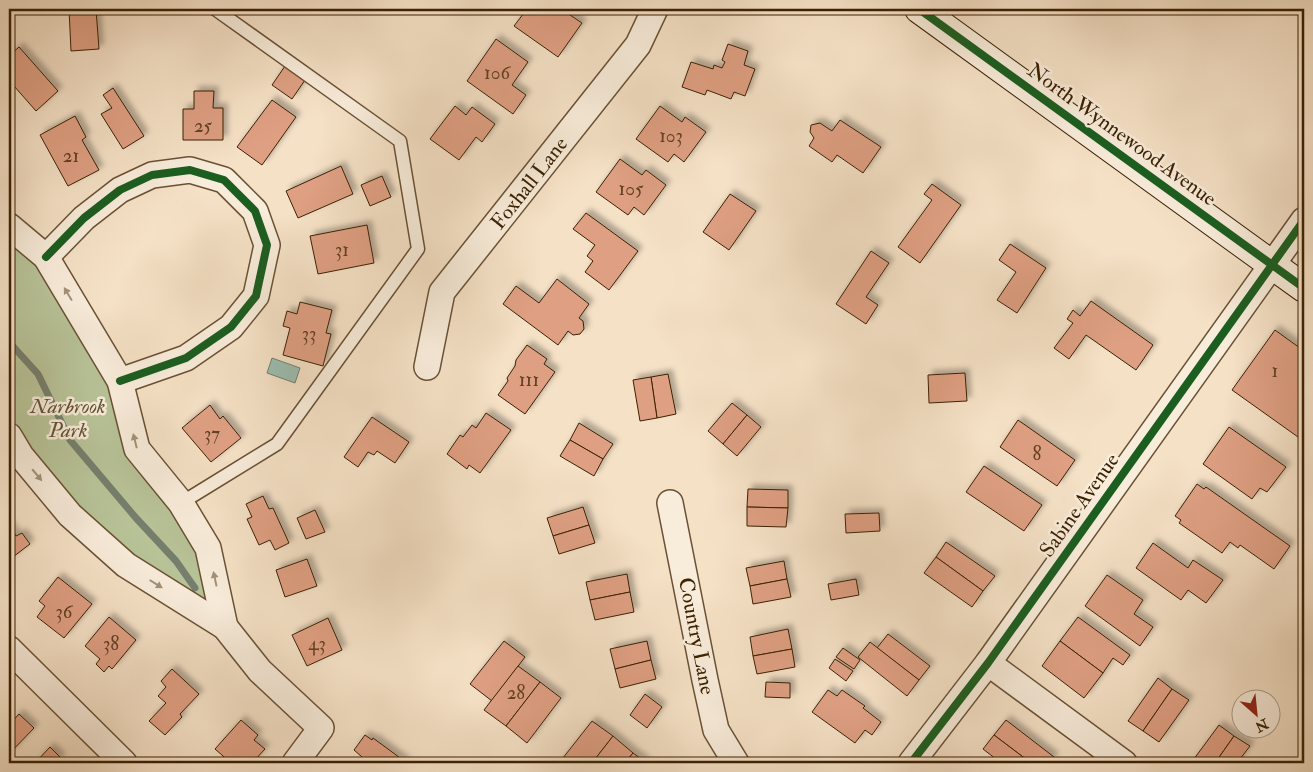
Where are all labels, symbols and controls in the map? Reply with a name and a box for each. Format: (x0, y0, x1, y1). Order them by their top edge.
street label: North Wynnewood Avenue (1022, 57, 1222, 212)
house number: 106 (484, 61, 511, 85)
house number: 25 (194, 114, 213, 138)
house number: 103 (659, 124, 683, 148)
street label: Foxhall Lane (485, 131, 574, 235)
house number: 21 (63, 144, 79, 168)
house number: 105 (619, 177, 644, 201)
house number: 31 (335, 238, 349, 262)
one-way arrow (64, 288, 73, 301)
house number: 33 (302, 322, 316, 346)
house number: 1 (1272, 359, 1278, 383)
house number: 111 (519, 368, 539, 392)
park label: Narbrook Park (29, 393, 106, 444)
house number: 37 (204, 422, 220, 446)
one-way arrow (131, 433, 139, 448)
house number: 8 (1033, 442, 1042, 466)
street label: Sabine Avenue (1034, 448, 1125, 563)
one-way arrow (31, 469, 42, 481)
one-way arrow (210, 571, 218, 587)
street label: Country Lane (672, 575, 721, 697)
one-way arrow (150, 579, 163, 589)
house number: 36 (56, 600, 74, 624)
house number: 38 (103, 632, 119, 656)
house number: 43 (308, 632, 326, 656)
house number: 28 (507, 681, 525, 705)
north arrow (1230, 690, 1280, 740)
text: N (1252, 714, 1272, 736)

